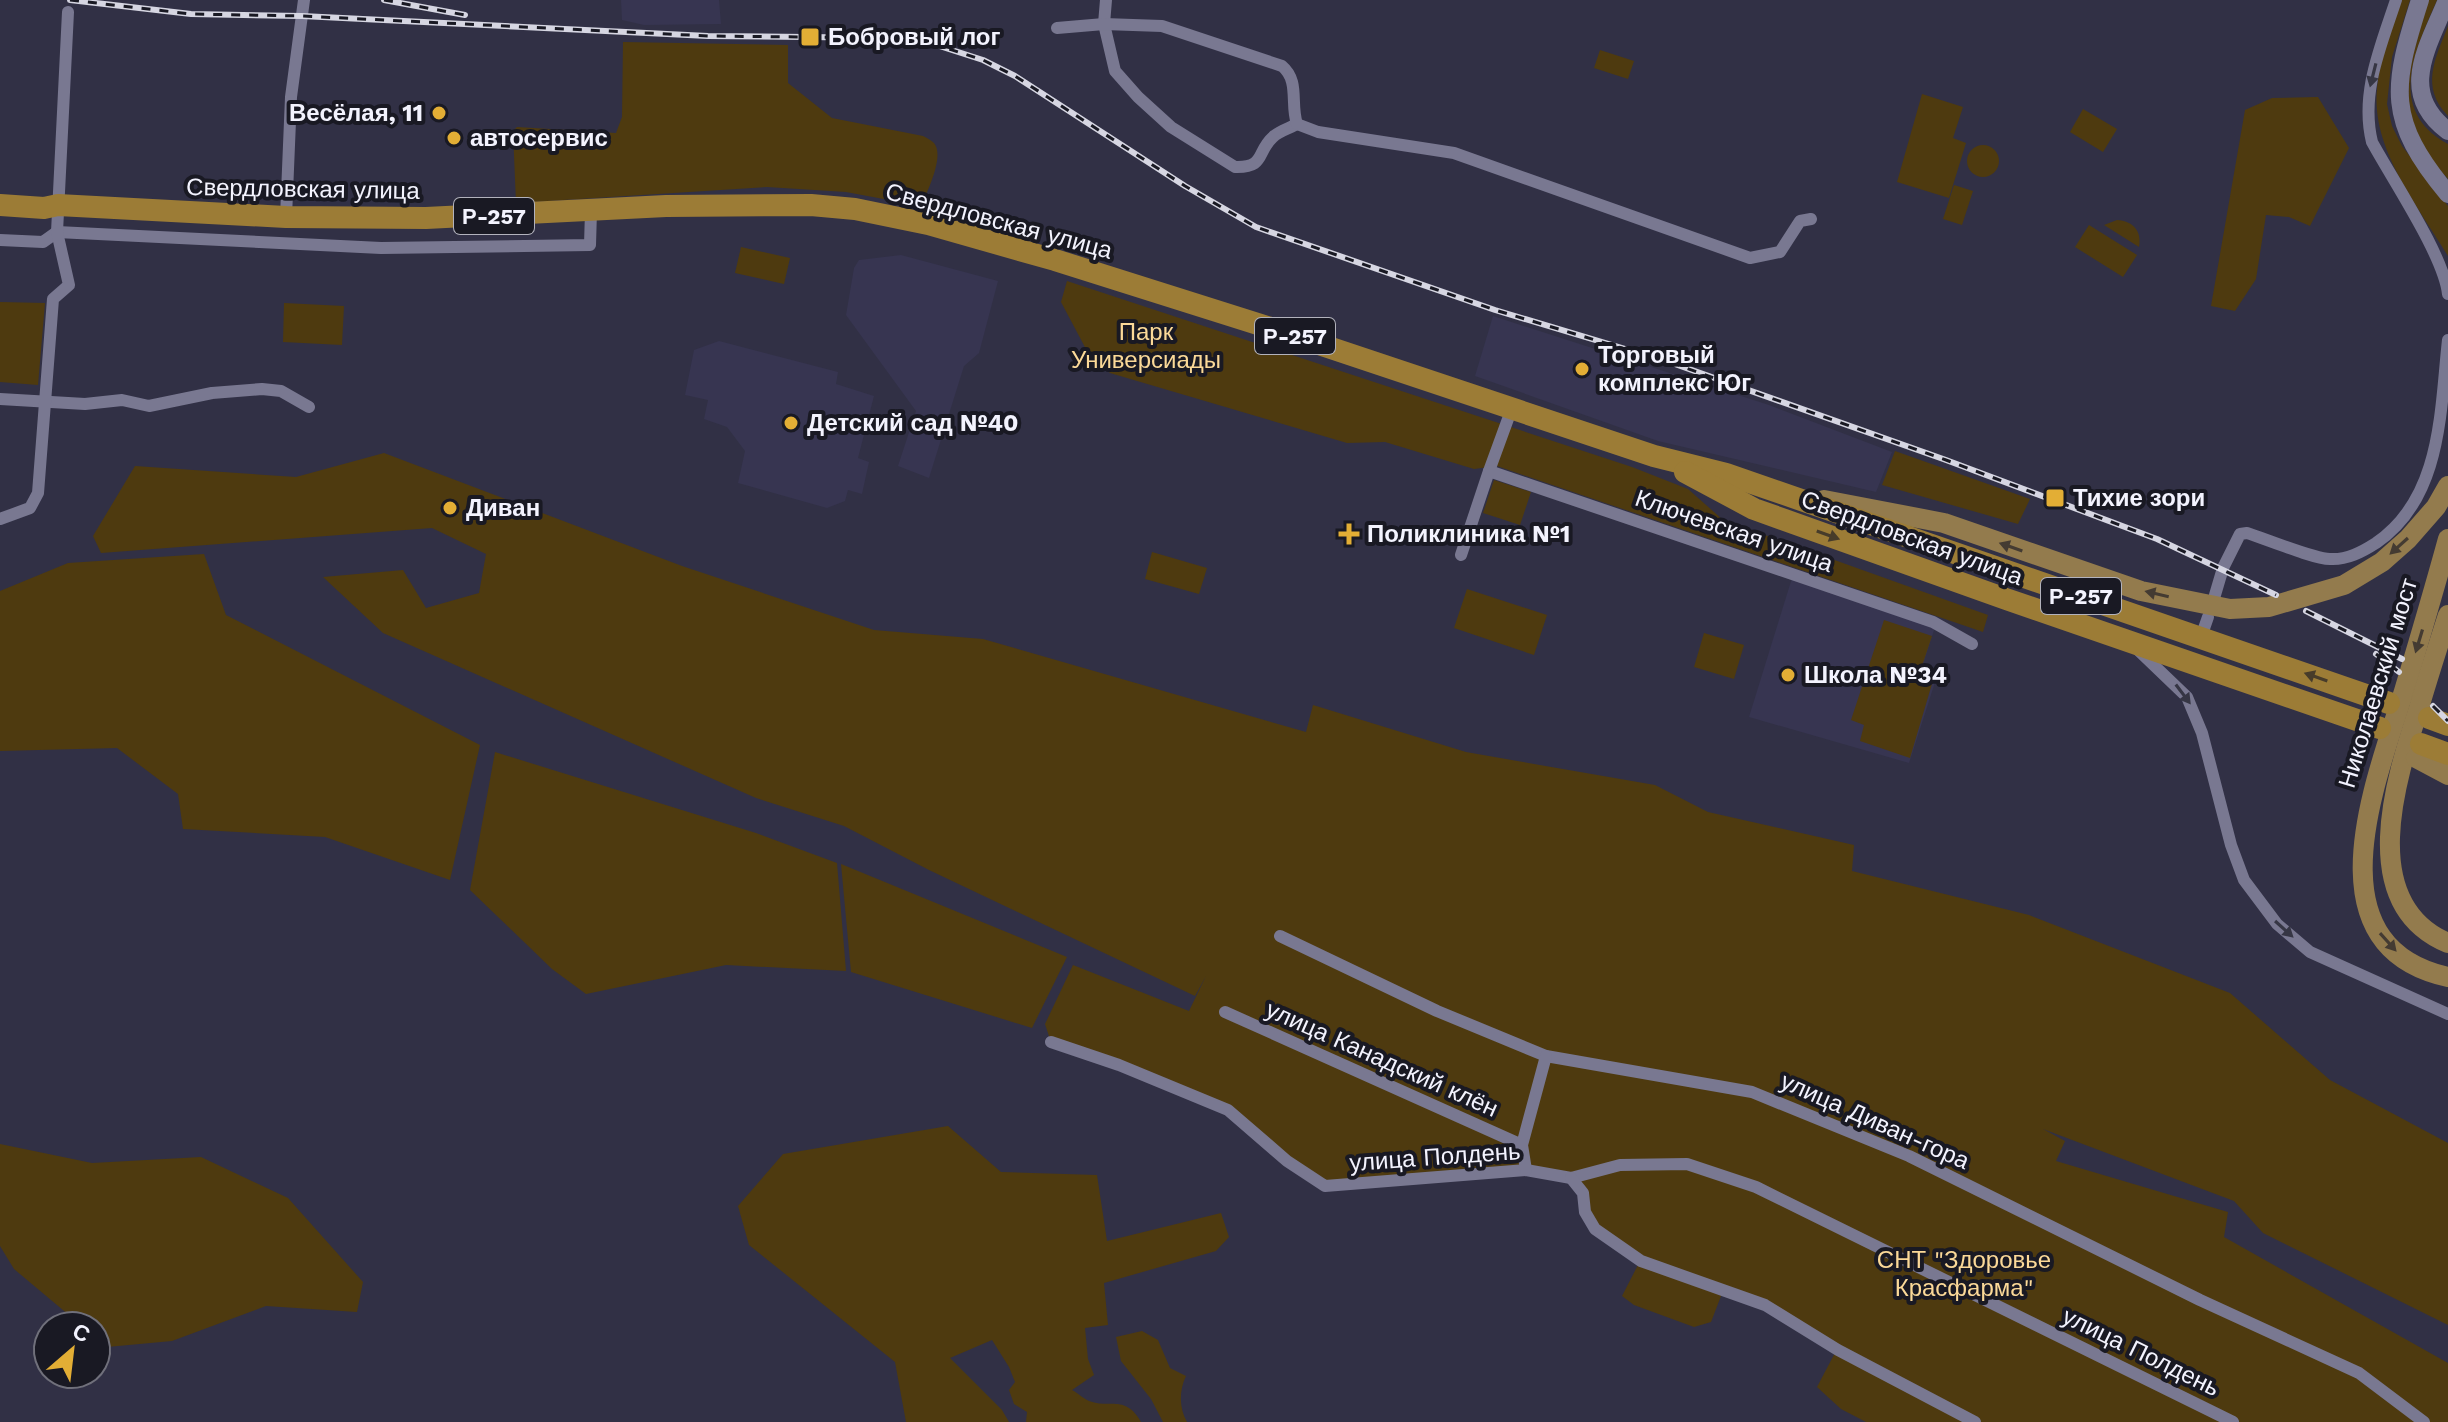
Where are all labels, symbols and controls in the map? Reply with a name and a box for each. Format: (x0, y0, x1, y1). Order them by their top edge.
place label: Бобровый лог (828, 23, 1001, 51)
marker: Бобровый лог (799, 26, 821, 48)
one-way arrow (2367, 62, 2379, 87)
place label: Весёлая, 11 (289, 99, 423, 127)
marker: Весёлая, 11 (430, 104, 448, 122)
place label: автосервис (470, 124, 608, 152)
marker: автосервис (445, 129, 463, 147)
street label: Свердловская улица (186, 173, 421, 205)
street label: Свердловская улица (883, 177, 1116, 265)
road number: Р-257 (454, 198, 534, 234)
park label: Парк Универсиады (1071, 318, 1221, 374)
road number: Р-257 (1255, 318, 1335, 354)
place label: Торговый комплекс Юг (1598, 341, 1751, 397)
marker: Торговый комплекс Юг (1573, 360, 1591, 378)
place label: Детский сад №40 (807, 409, 1019, 437)
marker: Детский сад №40 (782, 414, 800, 432)
street label: Ключевская улица (1631, 484, 1837, 578)
place label: Тихие зори (2073, 484, 2205, 512)
street label: Свердловская улица (1797, 485, 2027, 591)
marker: Тихие зори (2044, 487, 2066, 509)
place label: Диван (466, 494, 540, 522)
marker: Диван (441, 499, 459, 517)
place label: Поликлиника №1 (1367, 520, 1570, 548)
marker: Поликлиника №1 (1338, 523, 1360, 545)
one-way arrow (1816, 529, 1840, 542)
one-way arrow (2390, 537, 2409, 555)
one-way arrow (1999, 540, 2023, 552)
street label: Николаевский мост (2333, 575, 2423, 791)
road number: Р-257 (2041, 578, 2121, 614)
one-way arrow (2144, 587, 2169, 600)
one-way arrow (2412, 629, 2425, 653)
place label: Школа №34 (1804, 661, 1947, 689)
marker: Школа №34 (1779, 666, 1797, 684)
one-way arrow (2303, 671, 2327, 683)
one-way arrow (2174, 684, 2190, 704)
one-way arrow (2274, 919, 2293, 937)
one-way arrow (2379, 933, 2397, 952)
street label: улица Канадский клён (1262, 995, 1502, 1123)
street label: улица Диван-гора (1776, 1067, 1974, 1175)
street label: улица Полдень (1349, 1137, 1521, 1177)
park label: СНТ "Здоровье Красфарма" (1877, 1246, 2051, 1302)
street label: улица Полдень (2058, 1302, 2224, 1402)
north arrow (32, 1310, 112, 1390)
text: С (68, 1318, 94, 1348)

